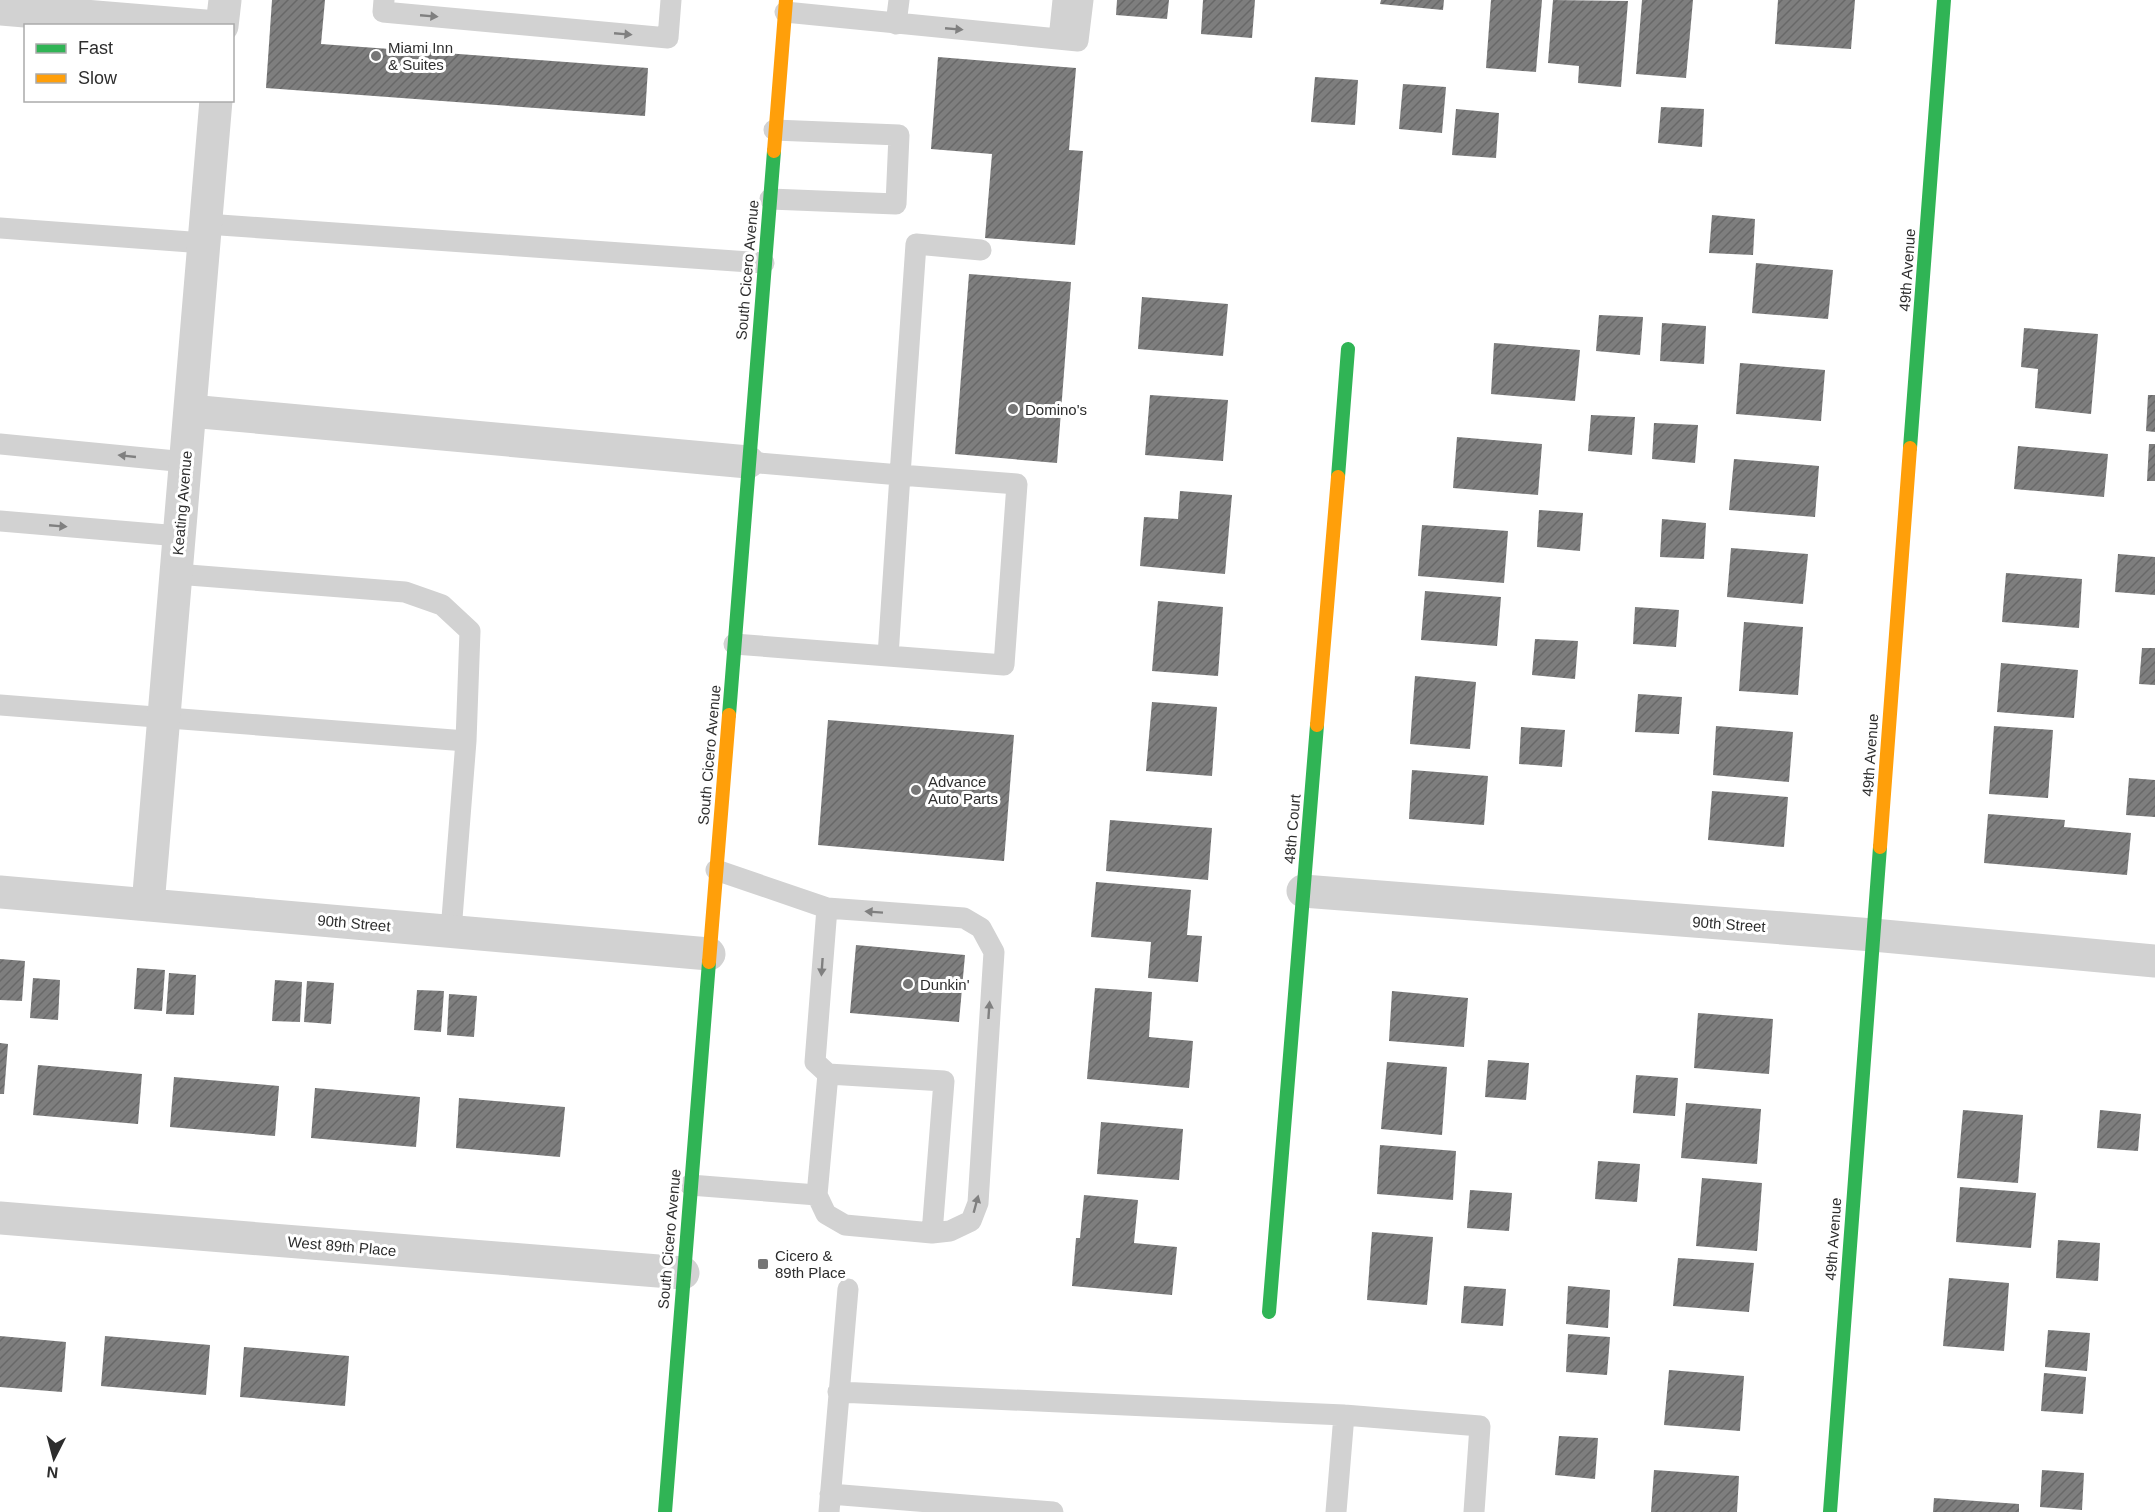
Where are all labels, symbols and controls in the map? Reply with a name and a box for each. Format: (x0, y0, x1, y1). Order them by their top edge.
one-way arrow (420, 11, 439, 21)
legend (24, 24, 234, 102)
one-way arrow (945, 24, 964, 34)
one-way arrow (614, 29, 633, 39)
text: Fast (78, 38, 113, 58)
place label: Miami Inn & Suites (388, 39, 453, 73)
marker: Miami Inn & Suites (369, 49, 383, 63)
text: Slow (78, 68, 118, 88)
street label: South Cicero Avenue (732, 199, 762, 341)
street label: 49th Avenue (1896, 228, 1918, 312)
place label: Domino's (1025, 401, 1087, 418)
marker: Domino's (1006, 402, 1020, 416)
street label: Keating Avenue (169, 450, 195, 556)
one-way arrow (118, 452, 137, 461)
one-way arrow (49, 521, 68, 531)
street label: South Cicero Avenue (694, 684, 724, 826)
street label: 49th Avenue (1859, 713, 1881, 797)
place label: Advance Auto Parts (928, 773, 998, 807)
marker: Advance Auto Parts (909, 783, 923, 797)
street label: 48th Court (1280, 793, 1304, 865)
one-way arrow (865, 907, 884, 917)
street label: 90th Street (317, 911, 392, 935)
street label: 90th Street (1692, 913, 1767, 935)
one-way arrow (817, 957, 826, 976)
place label: Dunkin' (920, 976, 970, 993)
marker: Dunkin' (901, 977, 915, 991)
one-way arrow (985, 1001, 994, 1020)
street label: South Cicero Avenue (654, 1168, 684, 1310)
one-way arrow (972, 1195, 981, 1213)
street label: 49th Avenue (1822, 1197, 1844, 1281)
street label: West 89th Place (287, 1233, 397, 1259)
place label: Cicero & 89th Place (775, 1247, 846, 1281)
marker: Cicero & 89th Place (756, 1257, 770, 1271)
north arrow (24, 1428, 84, 1488)
text: N (46, 1463, 59, 1481)

